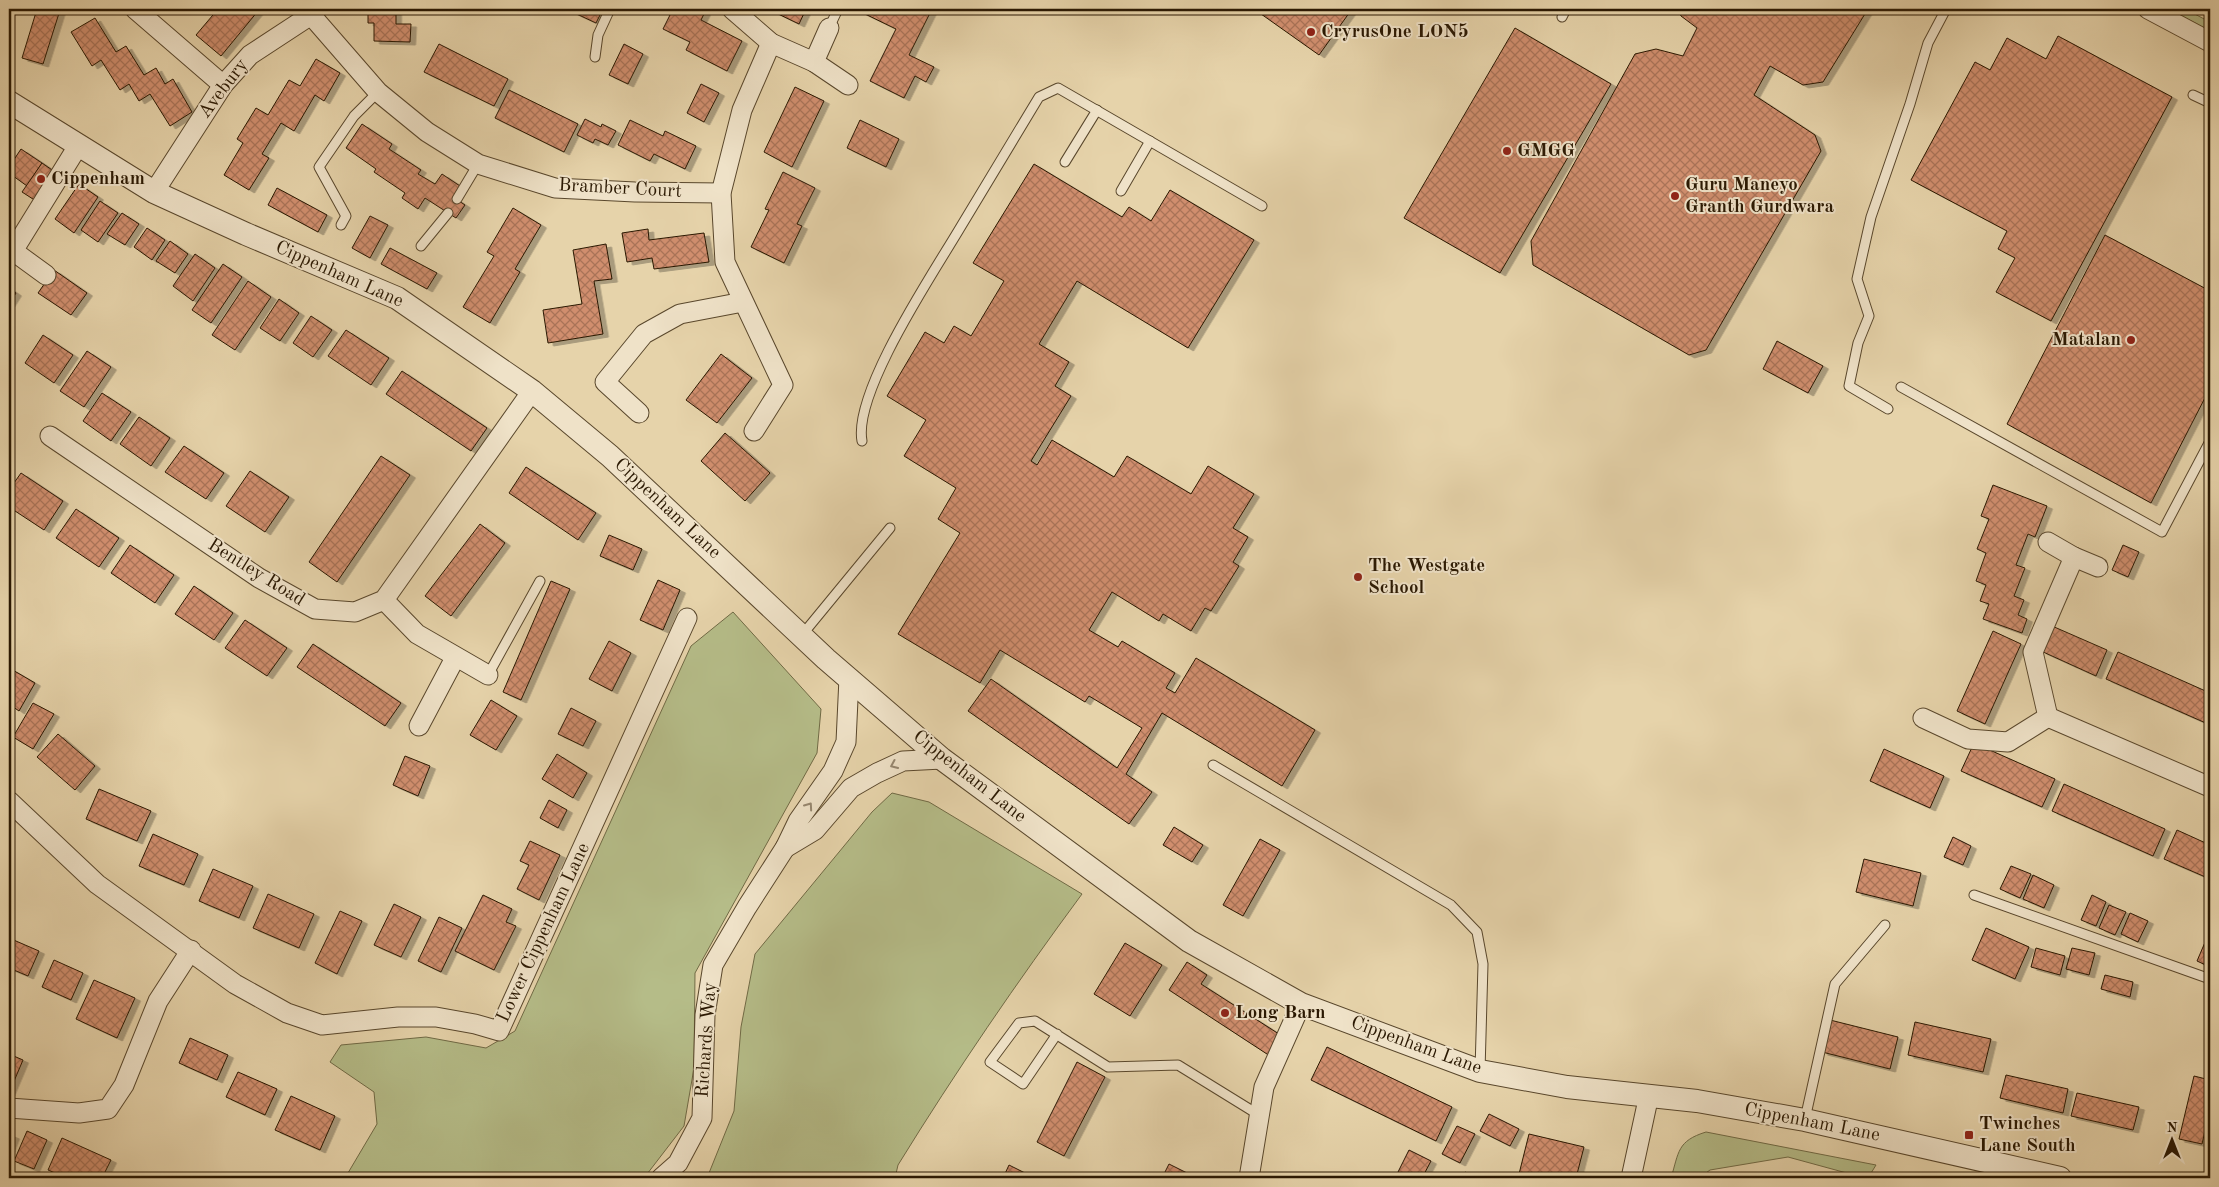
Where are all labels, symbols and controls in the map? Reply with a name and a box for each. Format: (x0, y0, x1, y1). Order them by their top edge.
place label: CryrusOne LON5 (1321, 23, 1469, 42)
marker: CryrusOne LON5 (1305, 26, 1317, 38)
street label: Avebury (196, 56, 252, 122)
place label: GMGG (1517, 142, 1575, 161)
marker: GMGG (1501, 145, 1513, 157)
place label: Cippenham (51, 170, 145, 189)
marker: Cippenham (35, 173, 47, 185)
street label: Bramber Court (558, 176, 682, 202)
place label: Guru Maneyo Granth Gurdwara (1685, 176, 1834, 217)
marker: Guru Maneyo Granth Gurdwara (1669, 190, 1681, 202)
street label: Cippenham Lane (272, 238, 406, 312)
place label: Matalan (2052, 331, 2121, 350)
marker: Matalan (2125, 334, 2137, 346)
street label: Cippenham Lane (610, 455, 724, 563)
street label: Bentley Road (204, 536, 308, 610)
place label: The Westgate School (1368, 557, 1485, 598)
marker: The Westgate School (1352, 571, 1364, 583)
street label: Cippenham Lane (909, 727, 1029, 827)
one-way arrow (890, 759, 899, 770)
one-way arrow (802, 802, 812, 811)
street label: Lower Cippenham Lane (494, 840, 594, 1026)
street label: Richards Way (693, 982, 721, 1098)
place label: Long Barn (1235, 1004, 1326, 1023)
marker: Long Barn (1219, 1007, 1231, 1019)
street label: Cippenham Lane (1348, 1014, 1484, 1078)
street label: Cippenham Lane (1743, 1101, 1881, 1145)
north arrow (2146, 1114, 2196, 1164)
place label: Twinches Lane South (1979, 1115, 2076, 1156)
text: N (2167, 1121, 2178, 1135)
marker: Twinches Lane South (1963, 1129, 1975, 1141)

